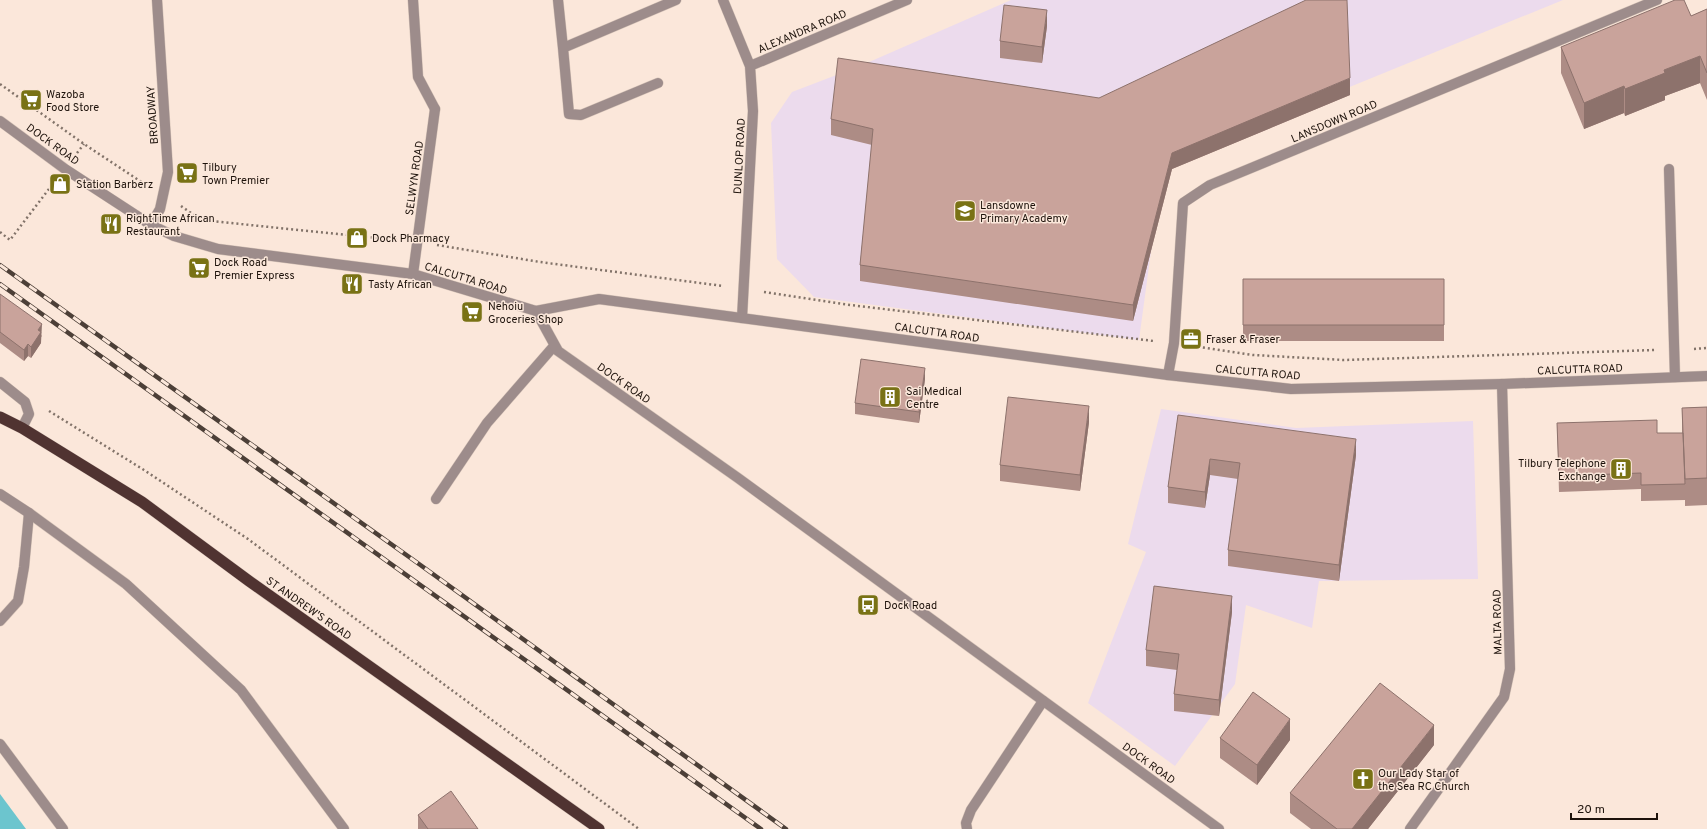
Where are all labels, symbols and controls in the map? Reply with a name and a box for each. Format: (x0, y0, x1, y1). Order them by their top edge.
street label: ALEXANDRA ROAD (756, 7, 849, 57)
street label: BROADWAY (144, 85, 162, 145)
supermarket icon: Wazoba Food Store (18, 87, 44, 113)
place label: Wazoba Food Store (46, 88, 99, 115)
street label: LANSDOWN ROAD (1289, 97, 1380, 146)
street label: DUNLOP ROAD (731, 118, 749, 194)
street label: DOCK ROAD (23, 121, 82, 169)
street label: SELWYN ROAD (403, 140, 427, 216)
supermarket icon: Tilbury Town Premier (174, 160, 200, 186)
place label: Tilbury Town Premier (202, 161, 270, 188)
shop icon: Station Barberz (47, 171, 73, 197)
place label: Station Barberz (76, 178, 153, 192)
school or university icon: Lansdowne Primary Academy (952, 198, 978, 224)
place label: Lansdowne Primary Academy (980, 199, 1068, 226)
restaurant icon: RightTime African Restaurant (98, 211, 124, 237)
place label: RightTime African Restaurant (126, 212, 215, 239)
shop icon: Dock Pharmacy (344, 225, 370, 251)
place label: Dock Pharmacy (372, 232, 450, 246)
supermarket icon: Dock Road Premier Express (186, 255, 212, 281)
place label: Dock Road Premier Express (214, 256, 295, 283)
street label: CALCUTTA ROAD (423, 260, 509, 298)
restaurant icon: Tasty African (339, 271, 365, 297)
place label: Tasty African (368, 278, 432, 292)
supermarket icon: Nehoiu Groceries Shop (459, 299, 485, 325)
place label: Nehoiu Groceries Shop (488, 300, 563, 327)
street label: CALCUTTA ROAD (893, 320, 980, 346)
office icon: Fraser & Fraser (1178, 326, 1204, 352)
place label: Fraser & Fraser (1206, 333, 1280, 347)
street label: DOCK ROAD (594, 360, 653, 407)
street label: CALCUTTA ROAD (1215, 362, 1301, 384)
street label: CALCUTTA ROAD (1537, 362, 1623, 378)
building icon: Sai Medical Centre (877, 384, 903, 410)
place label: Sai Medical Centre (906, 385, 962, 412)
building icon: Tilbury Telephone Exchange (1608, 456, 1634, 482)
place label: Tilbury Telephone Exchange (1518, 457, 1606, 484)
street label: ST ANDREW'S ROAD (263, 574, 354, 644)
street label: MALTA ROAD (1490, 589, 1506, 655)
bus stop icon: Dock Road (855, 592, 881, 618)
place label: Dock Road (884, 599, 937, 613)
street label: DOCK ROAD (1119, 740, 1178, 788)
church icon: Our Lady Star of the Sea RC Church (1350, 766, 1376, 792)
place label: Our Lady Star of the Sea RC Church (1378, 767, 1470, 794)
scale bar (1571, 795, 1657, 821)
text: 20 m (1577, 802, 1605, 818)

